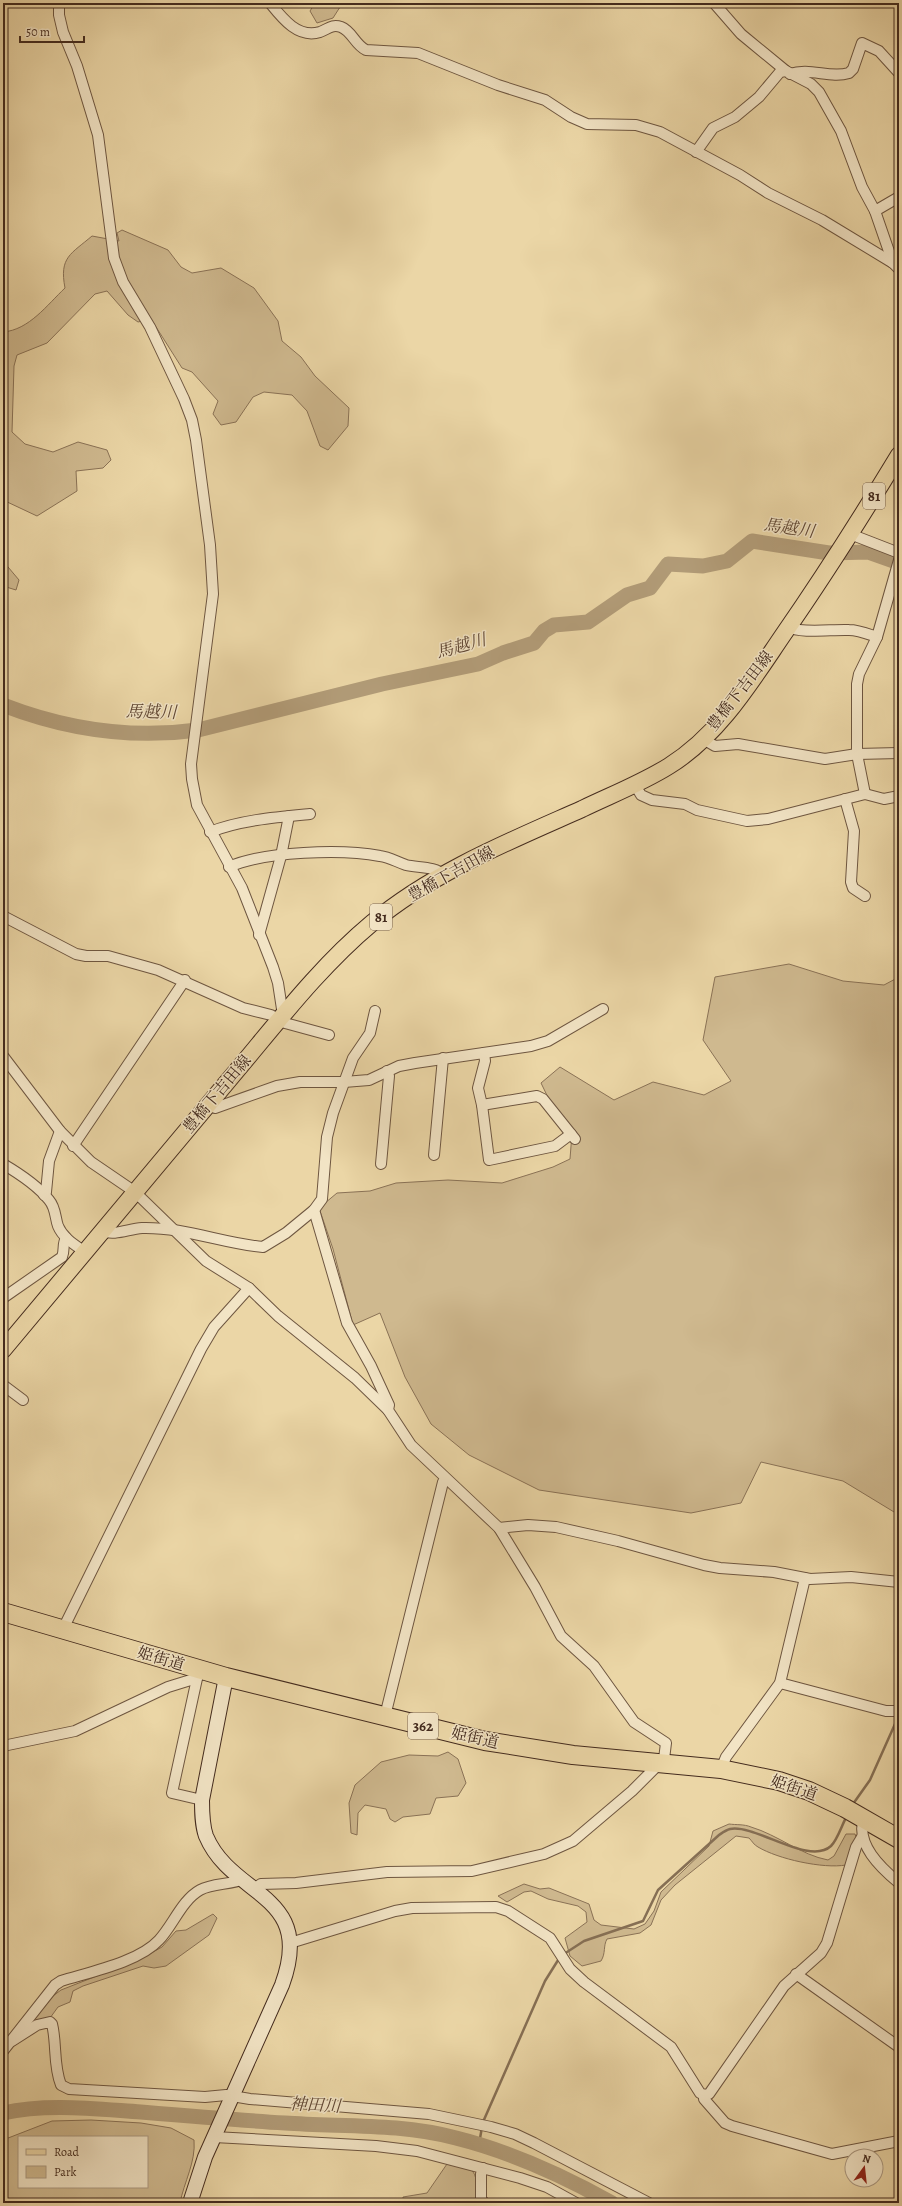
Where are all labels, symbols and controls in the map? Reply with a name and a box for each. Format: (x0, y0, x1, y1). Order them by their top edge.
scale bar (20, 18, 84, 44)
text: 50 m (26, 24, 50, 40)
road number: 81 (863, 483, 885, 509)
water label: 馬越川 (762, 513, 818, 543)
water label: 馬越川 (433, 627, 491, 664)
street label: 豊橋下吉田線 (702, 646, 778, 736)
water label: 馬越川 (125, 700, 179, 724)
street label: 豊橋下吉田線 (404, 841, 498, 907)
road number: 81 (370, 904, 392, 930)
street label: 豊橋下吉田線 (178, 1050, 256, 1138)
street label: 姫街道 (135, 1641, 187, 1677)
road number: 362 (408, 1713, 438, 1739)
street label: 姫街道 (449, 1722, 501, 1754)
street label: 姫街道 (768, 1770, 820, 1806)
water label: 神田川 (289, 2092, 343, 2118)
legend (18, 2136, 148, 2188)
text: Road (54, 2144, 80, 2160)
north arrow (844, 2148, 884, 2188)
text: N (861, 2151, 872, 2167)
text: Park (54, 2164, 77, 2180)

